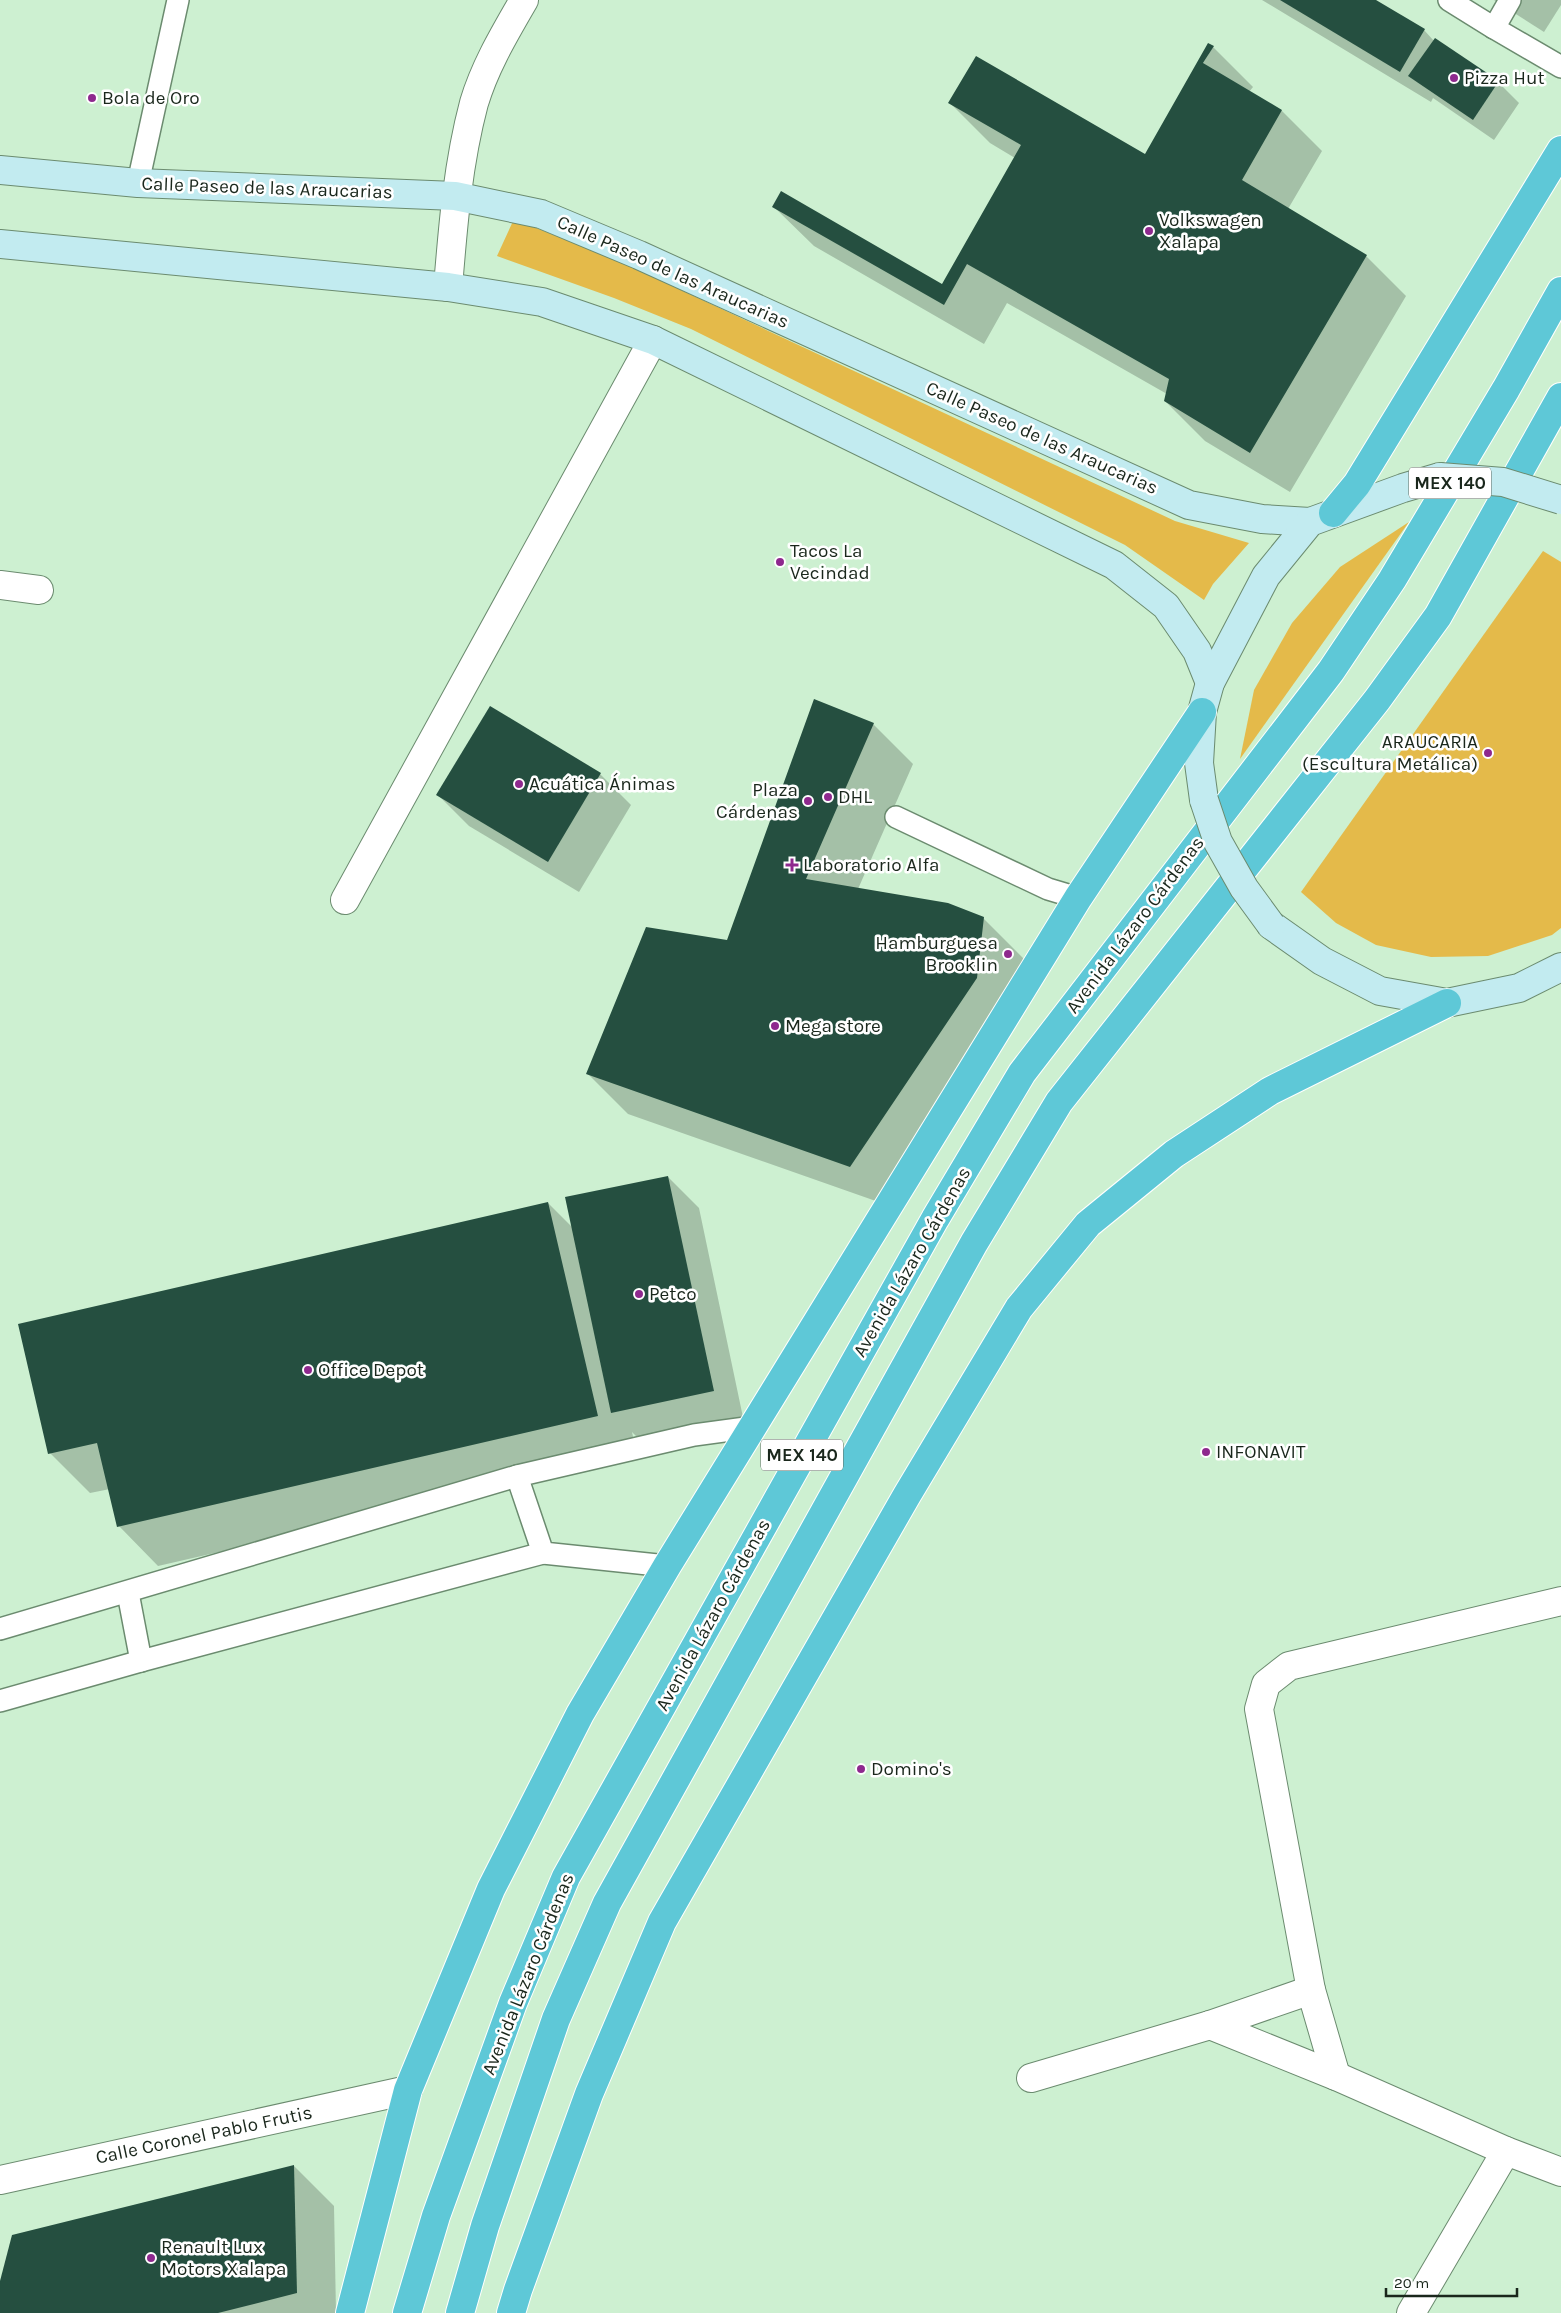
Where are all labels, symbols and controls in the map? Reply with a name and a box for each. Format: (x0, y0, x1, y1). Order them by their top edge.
place label: Pizza Hut (1464, 67, 1545, 89)
marker: Pizza Hut (1448, 72, 1460, 84)
place label: Bola de Oro (102, 87, 200, 109)
marker: Bola de Oro (86, 92, 98, 104)
street label: Calle Paseo de las Araucarias (141, 173, 393, 203)
place label: Volkswagen Xalapa (1159, 209, 1262, 253)
street label: Calle Paseo de las Araucarias (554, 211, 792, 333)
marker: Volkswagen Xalapa (1143, 225, 1155, 237)
street label: Calle Paseo de las Araucarias (923, 377, 1161, 499)
road number: MEX 140 (1409, 468, 1491, 498)
place label: Tacos La Vecindad (790, 540, 870, 584)
marker: Tacos La Vecindad (774, 556, 786, 568)
place label: ARAUCARIA (Escultura Metálica) (1302, 731, 1478, 775)
marker: ARAUCARIA (Escultura Metálica) (1482, 747, 1494, 759)
place label: Acuática Ánimas (529, 772, 676, 795)
marker: Acuática Ánimas (513, 778, 525, 790)
place label: Plaza Cárdenas (716, 779, 798, 823)
place label: DHL (838, 786, 872, 808)
marker: DHL (822, 791, 834, 803)
marker: Plaza Cárdenas (802, 795, 814, 807)
street label: Avenida Lázaro Cárdenas (1061, 832, 1209, 1018)
place label: Laboratorio Alfa (803, 854, 939, 876)
marker: Laboratorio Alfa (785, 858, 799, 872)
place label: Hamburguesa Brooklin (875, 932, 998, 976)
marker: Hamburguesa Brooklin (1002, 948, 1014, 960)
place label: Mega store (785, 1015, 881, 1037)
marker: Mega store (769, 1020, 781, 1032)
street label: Avenida Lázaro Cárdenas (849, 1163, 975, 1361)
place label: Petco (649, 1283, 697, 1305)
marker: Petco (633, 1288, 645, 1300)
place label: Office Depot (318, 1359, 424, 1381)
marker: Office Depot (302, 1364, 314, 1376)
road number: MEX 140 (761, 1440, 843, 1470)
place label: INFONAVIT (1216, 1441, 1306, 1463)
marker: INFONAVIT (1200, 1446, 1212, 1458)
street label: Avenida Lázaro Cárdenas (651, 1515, 775, 1715)
place label: Domino's (871, 1758, 952, 1780)
marker: Domino's (855, 1763, 867, 1775)
street label: Avenida Lázaro Cárdenas (477, 1870, 579, 2078)
street label: Calle Coronel Pablo Frutis (94, 2101, 314, 2169)
place label: Renault Lux Motors Xalapa (161, 2236, 286, 2280)
marker: Renault Lux Motors Xalapa (145, 2252, 157, 2264)
scale bar (1386, 2266, 1517, 2298)
text: 20 m (1394, 2274, 1429, 2292)

